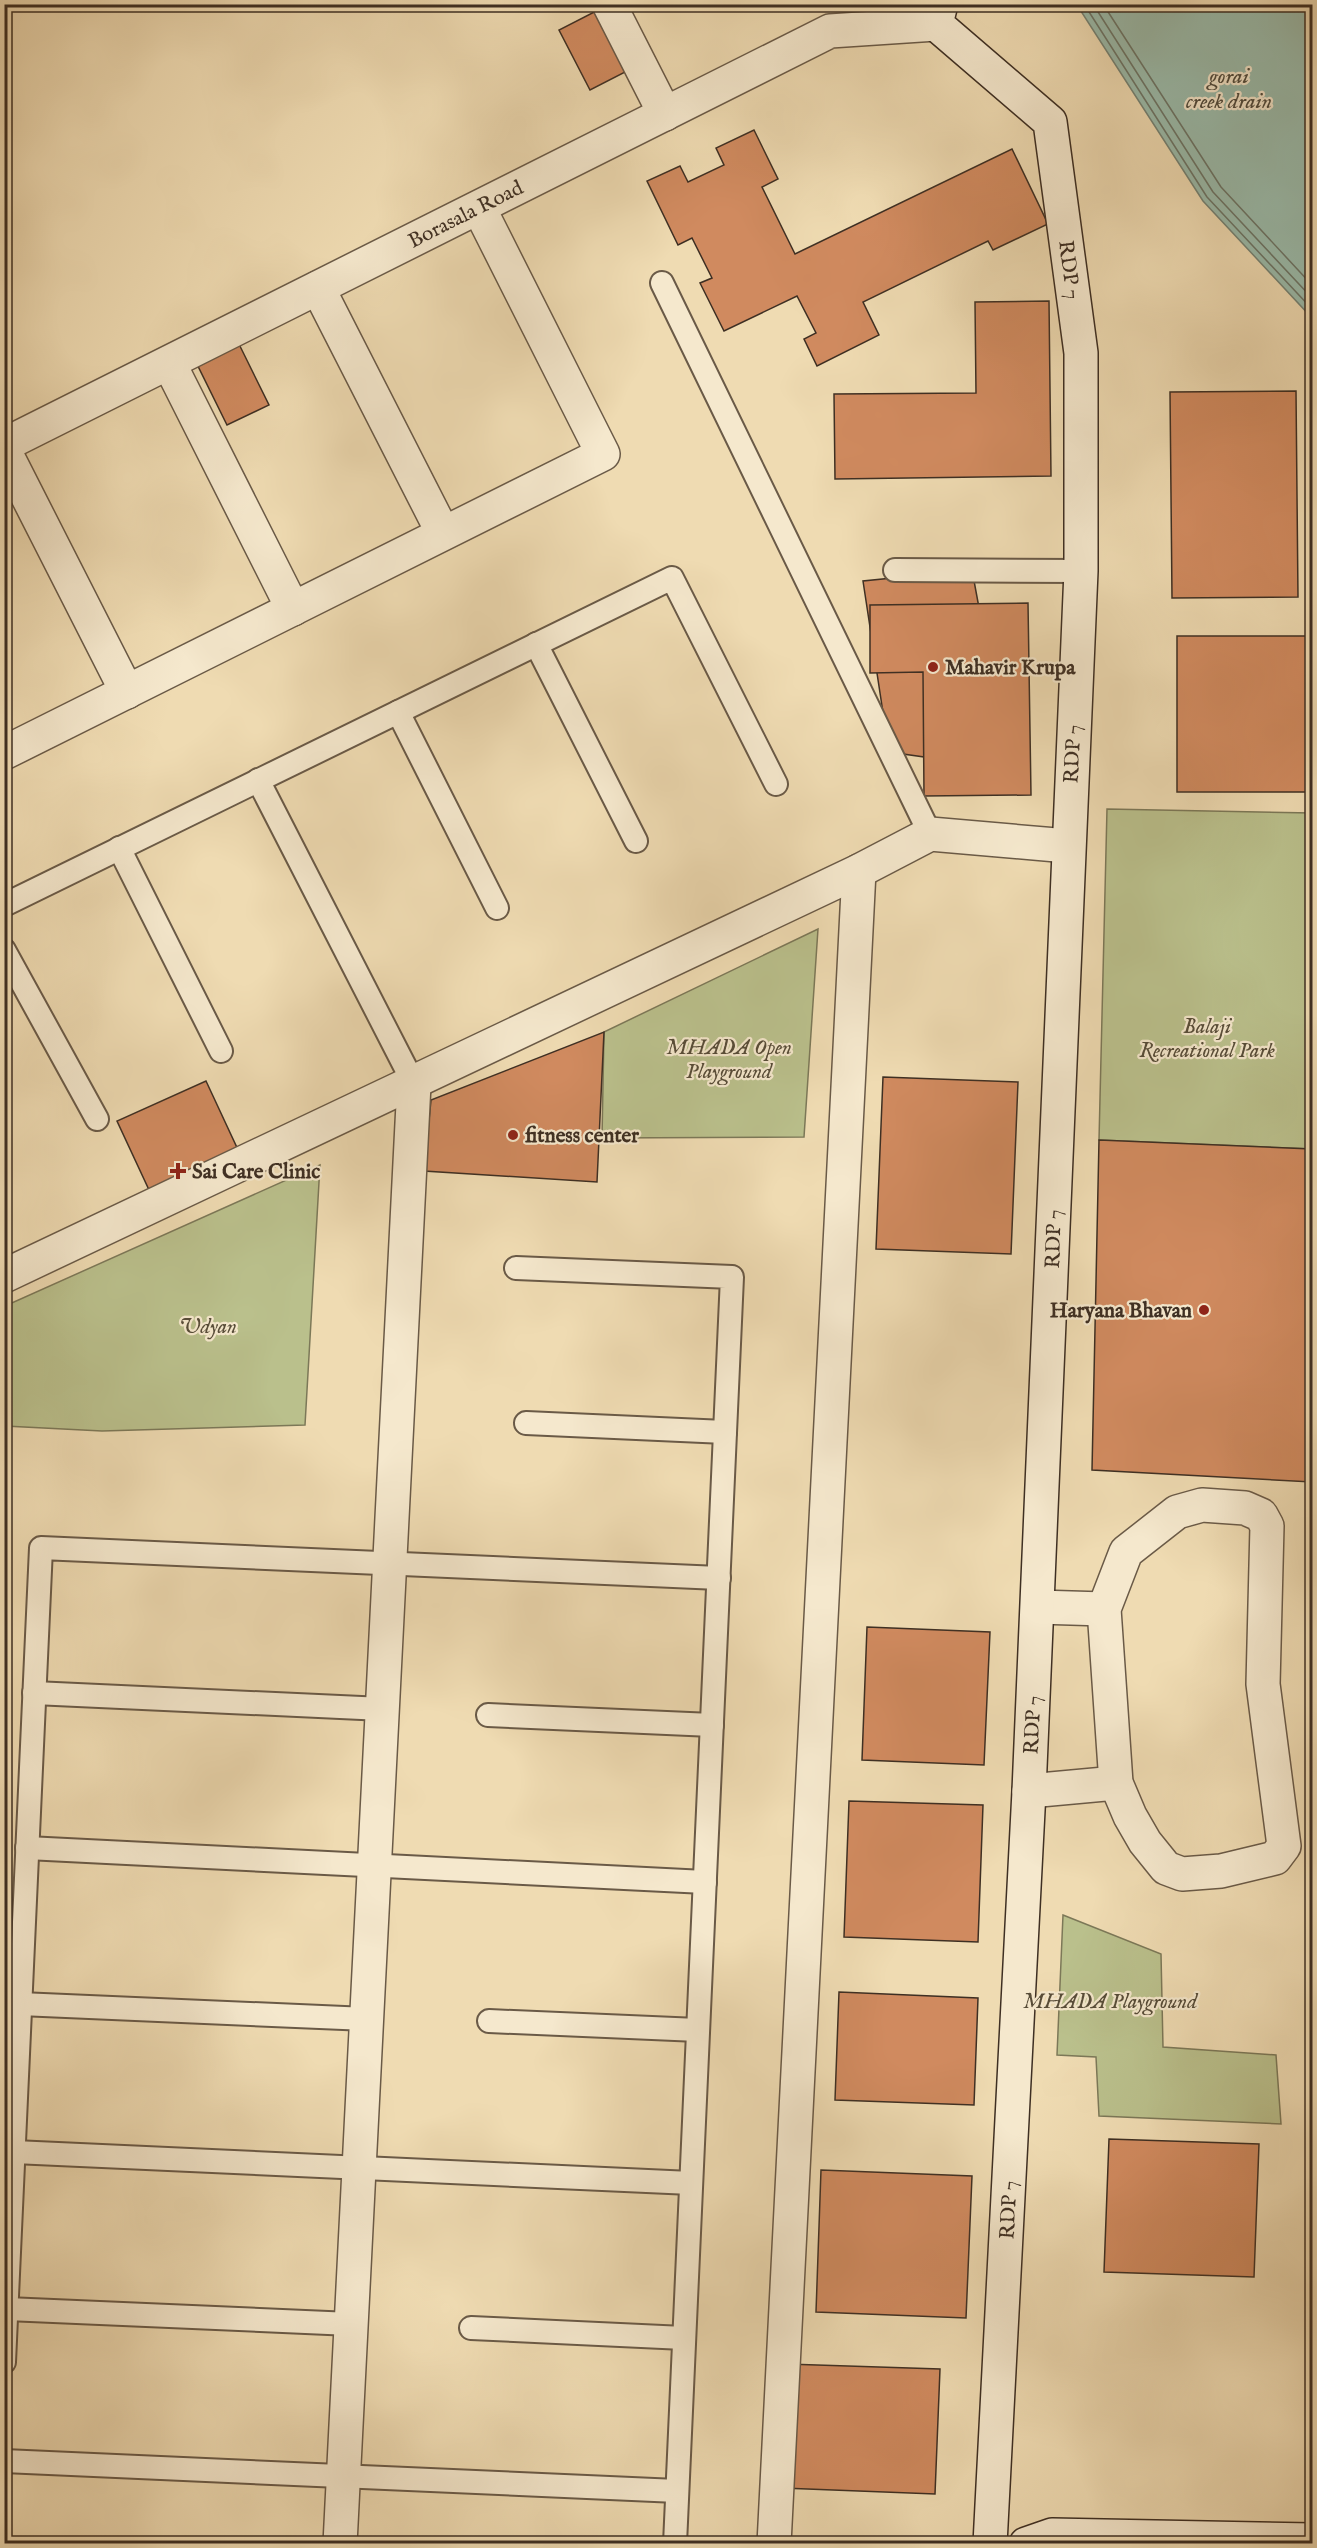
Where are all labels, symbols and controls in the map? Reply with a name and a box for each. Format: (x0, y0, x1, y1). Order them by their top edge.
water label: gorai creek drain (1186, 63, 1272, 116)
street label: Borasala Road (404, 175, 529, 255)
street label: RDP 7 (1051, 239, 1086, 301)
place label: Mahavir Krupa (945, 655, 1076, 682)
marker: Mahavir Krupa (926, 660, 940, 674)
street label: RDP 7 (1058, 724, 1089, 784)
park label: Balaji Recreational Park (1139, 1014, 1275, 1065)
park label: MHADA Open Playground (666, 1035, 792, 1086)
place label: fitness center (525, 1123, 639, 1150)
marker: fitness center (506, 1128, 520, 1142)
place label: Sai Care Clinic (192, 1159, 320, 1186)
marker: Sai Care Clinic (169, 1162, 187, 1180)
street label: RDP 7 (1040, 1209, 1069, 1269)
place label: Haryana Bhavan (1050, 1298, 1192, 1325)
marker: Haryana Bhavan (1197, 1303, 1211, 1317)
park label: Udyan (179, 1314, 237, 1341)
street label: RDP 7 (1018, 1695, 1049, 1755)
park label: MHADA Playground (1023, 1989, 1199, 2016)
street label: RDP 7 (994, 2180, 1025, 2240)

